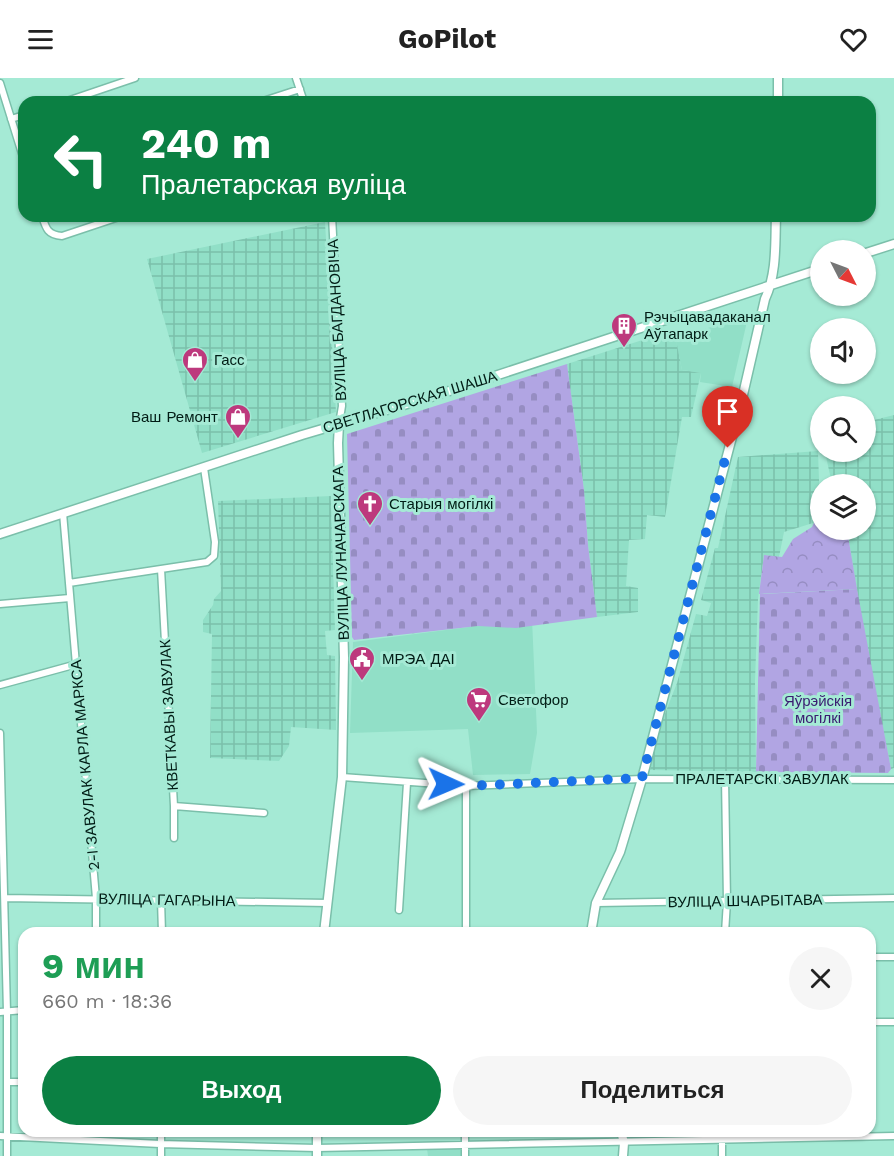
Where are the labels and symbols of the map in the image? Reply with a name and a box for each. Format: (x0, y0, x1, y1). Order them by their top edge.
street label: ВУЛІЦА БАГДАНОВІЧА (324, 239, 350, 401)
north arrow (810, 240, 876, 306)
place label: Рэчыцавадаканал Аўтапарк (644, 308, 771, 343)
building icon: Рэчыцавадаканал Аўтапарк (609, 311, 639, 349)
shop icon: Гасс (180, 345, 210, 383)
place label: Гасс (214, 351, 245, 369)
street label: СВЕТЛАГОРСКАЯ ШАША (321, 367, 499, 437)
pin (702, 386, 753, 448)
shop icon: Ваш Ремонт (223, 402, 253, 440)
place label: Ваш Ремонт (131, 408, 218, 426)
street label: ВУЛІЦА ЛУНАЧАРСКАГА (329, 466, 353, 640)
church icon: Старыя могілкі (355, 489, 385, 527)
place label: Старыя могілкі (389, 495, 493, 513)
street label: КВЕТКАВЫ ЗАВУЛАК (156, 639, 182, 791)
public building icon: МРЭА ДАІ (347, 644, 377, 682)
place label: МРЭА ДАІ (382, 650, 455, 668)
street label: 2-І ЗАВУЛАК КАРЛА МАРКСА (67, 659, 103, 871)
supermarket icon: Светофор (464, 685, 494, 723)
place label: Светофор (498, 691, 569, 709)
park label: Яўрэйскія могілкі (784, 692, 852, 727)
position arrow (414, 752, 478, 816)
street label: ПРАЛЕТАРСКІ ЗАВУЛАК (675, 770, 849, 788)
street label: ВУЛІЦА ГАГАРЫНА (98, 890, 236, 910)
street label: ВУЛІЦА ШЧАРБІТАВА (667, 891, 823, 911)

